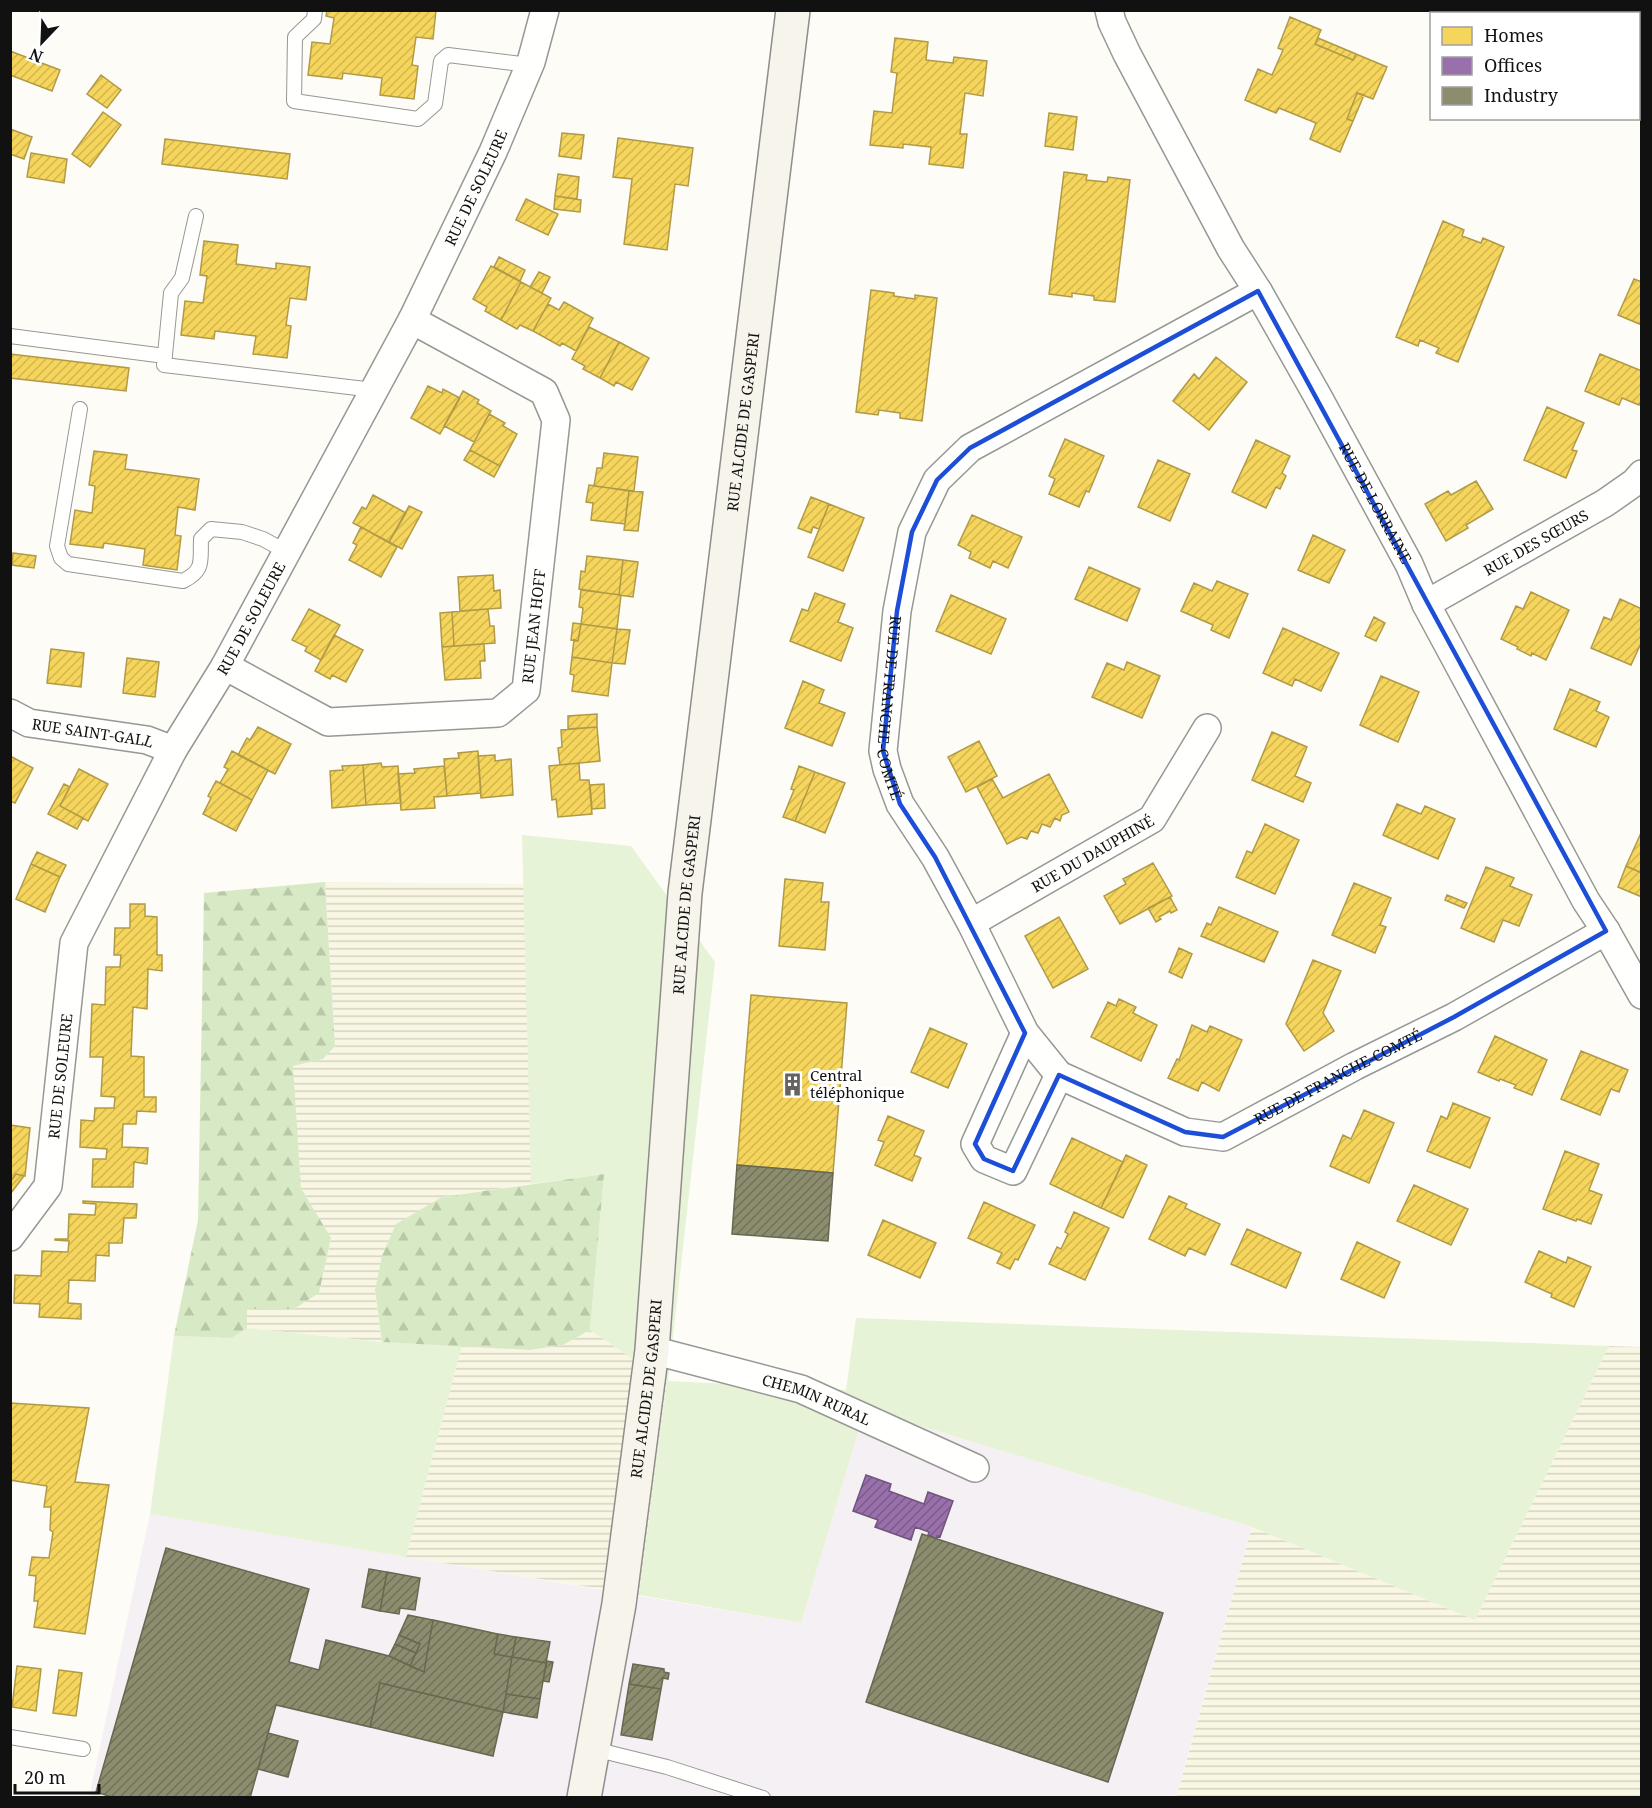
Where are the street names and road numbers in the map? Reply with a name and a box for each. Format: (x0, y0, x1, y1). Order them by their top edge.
street label: RUE DE SOLEURE (439, 127, 511, 249)
street label: RUE ALCIDE DE GASPERI (722, 331, 763, 513)
street label: RUE DE LORRAINE (1335, 439, 1417, 567)
street label: RUE DES SŒURS (1480, 505, 1592, 580)
street label: RUE DE SOLEURE (212, 558, 290, 679)
street label: RUE JEAN HOFF (517, 568, 549, 684)
street label: RUE DE FRANCHE-COMTÉ (873, 615, 908, 803)
street label: RUE SAINT-GALL (31, 714, 157, 752)
street label: RUE DU DAUPHINÉ (1027, 810, 1157, 896)
street label: RUE ALCIDE DE GASPERI (668, 814, 704, 995)
street label: RUE DE SOLEURE (43, 1013, 76, 1140)
street label: RUE DE FRANCHE-COMTÉ (1250, 1025, 1425, 1129)
street label: RUE ALCIDE DE GASPERI (625, 1299, 666, 1479)
street label: CHEMIN RURAL (760, 1369, 874, 1429)

